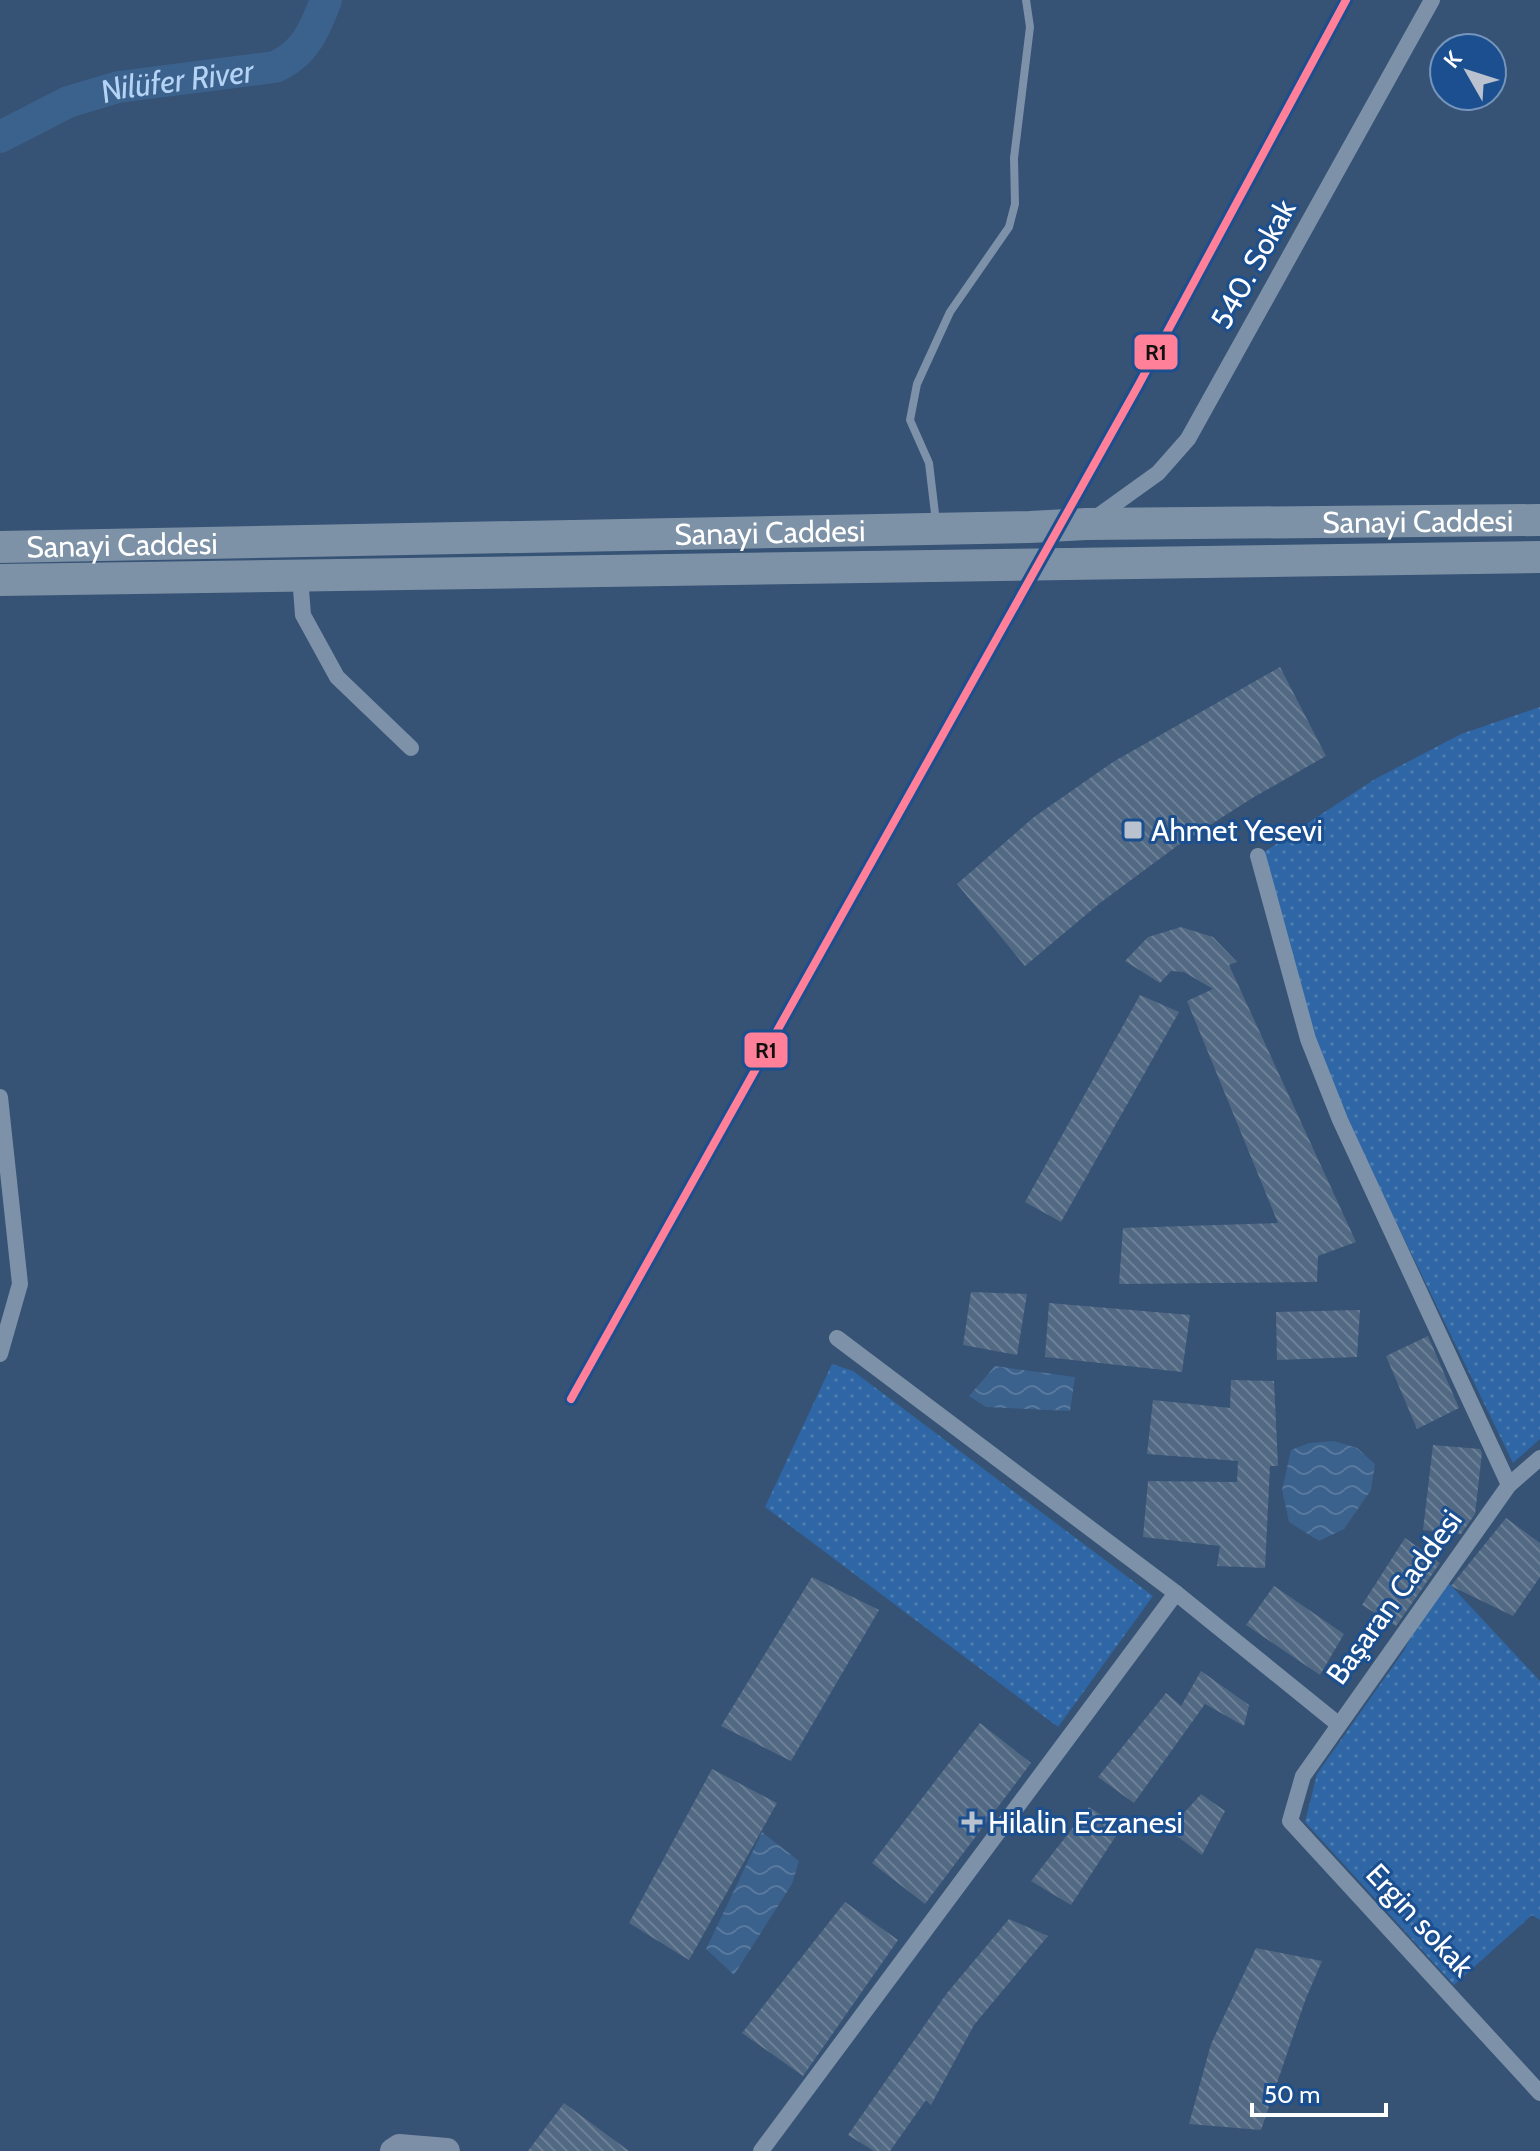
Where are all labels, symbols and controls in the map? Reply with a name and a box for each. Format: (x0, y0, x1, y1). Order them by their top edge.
north arrow (1428, 32, 1508, 112)
text: K (1438, 46, 1468, 74)
water label: Nilüfer River (95, 50, 257, 111)
street label: 540. Sokak (1202, 192, 1304, 335)
line badge: R1 (1133, 333, 1179, 371)
text: R1 (1145, 339, 1167, 366)
street label: Sanayi Caddesi (1322, 502, 1513, 540)
street label: Sanayi Caddesi (674, 512, 866, 552)
street label: Sanayi Caddesi (26, 524, 218, 565)
place label: Ahmet Yesevi (1151, 812, 1323, 849)
marker: Ahmet Yesevi (1122, 819, 1144, 841)
line badge: R1 (743, 1031, 789, 1069)
text: R1 (755, 1037, 777, 1064)
street label: Başaran Caddesi (1318, 1503, 1470, 1691)
place label: Hilalin Eczanesi (988, 1804, 1183, 1841)
marker: Hilalin Eczanesi (963, 1813, 981, 1831)
street label: Ergin sokak (1358, 1856, 1482, 1985)
scale bar (1252, 2067, 1386, 2117)
text: 50 m (1264, 2080, 1320, 2109)

